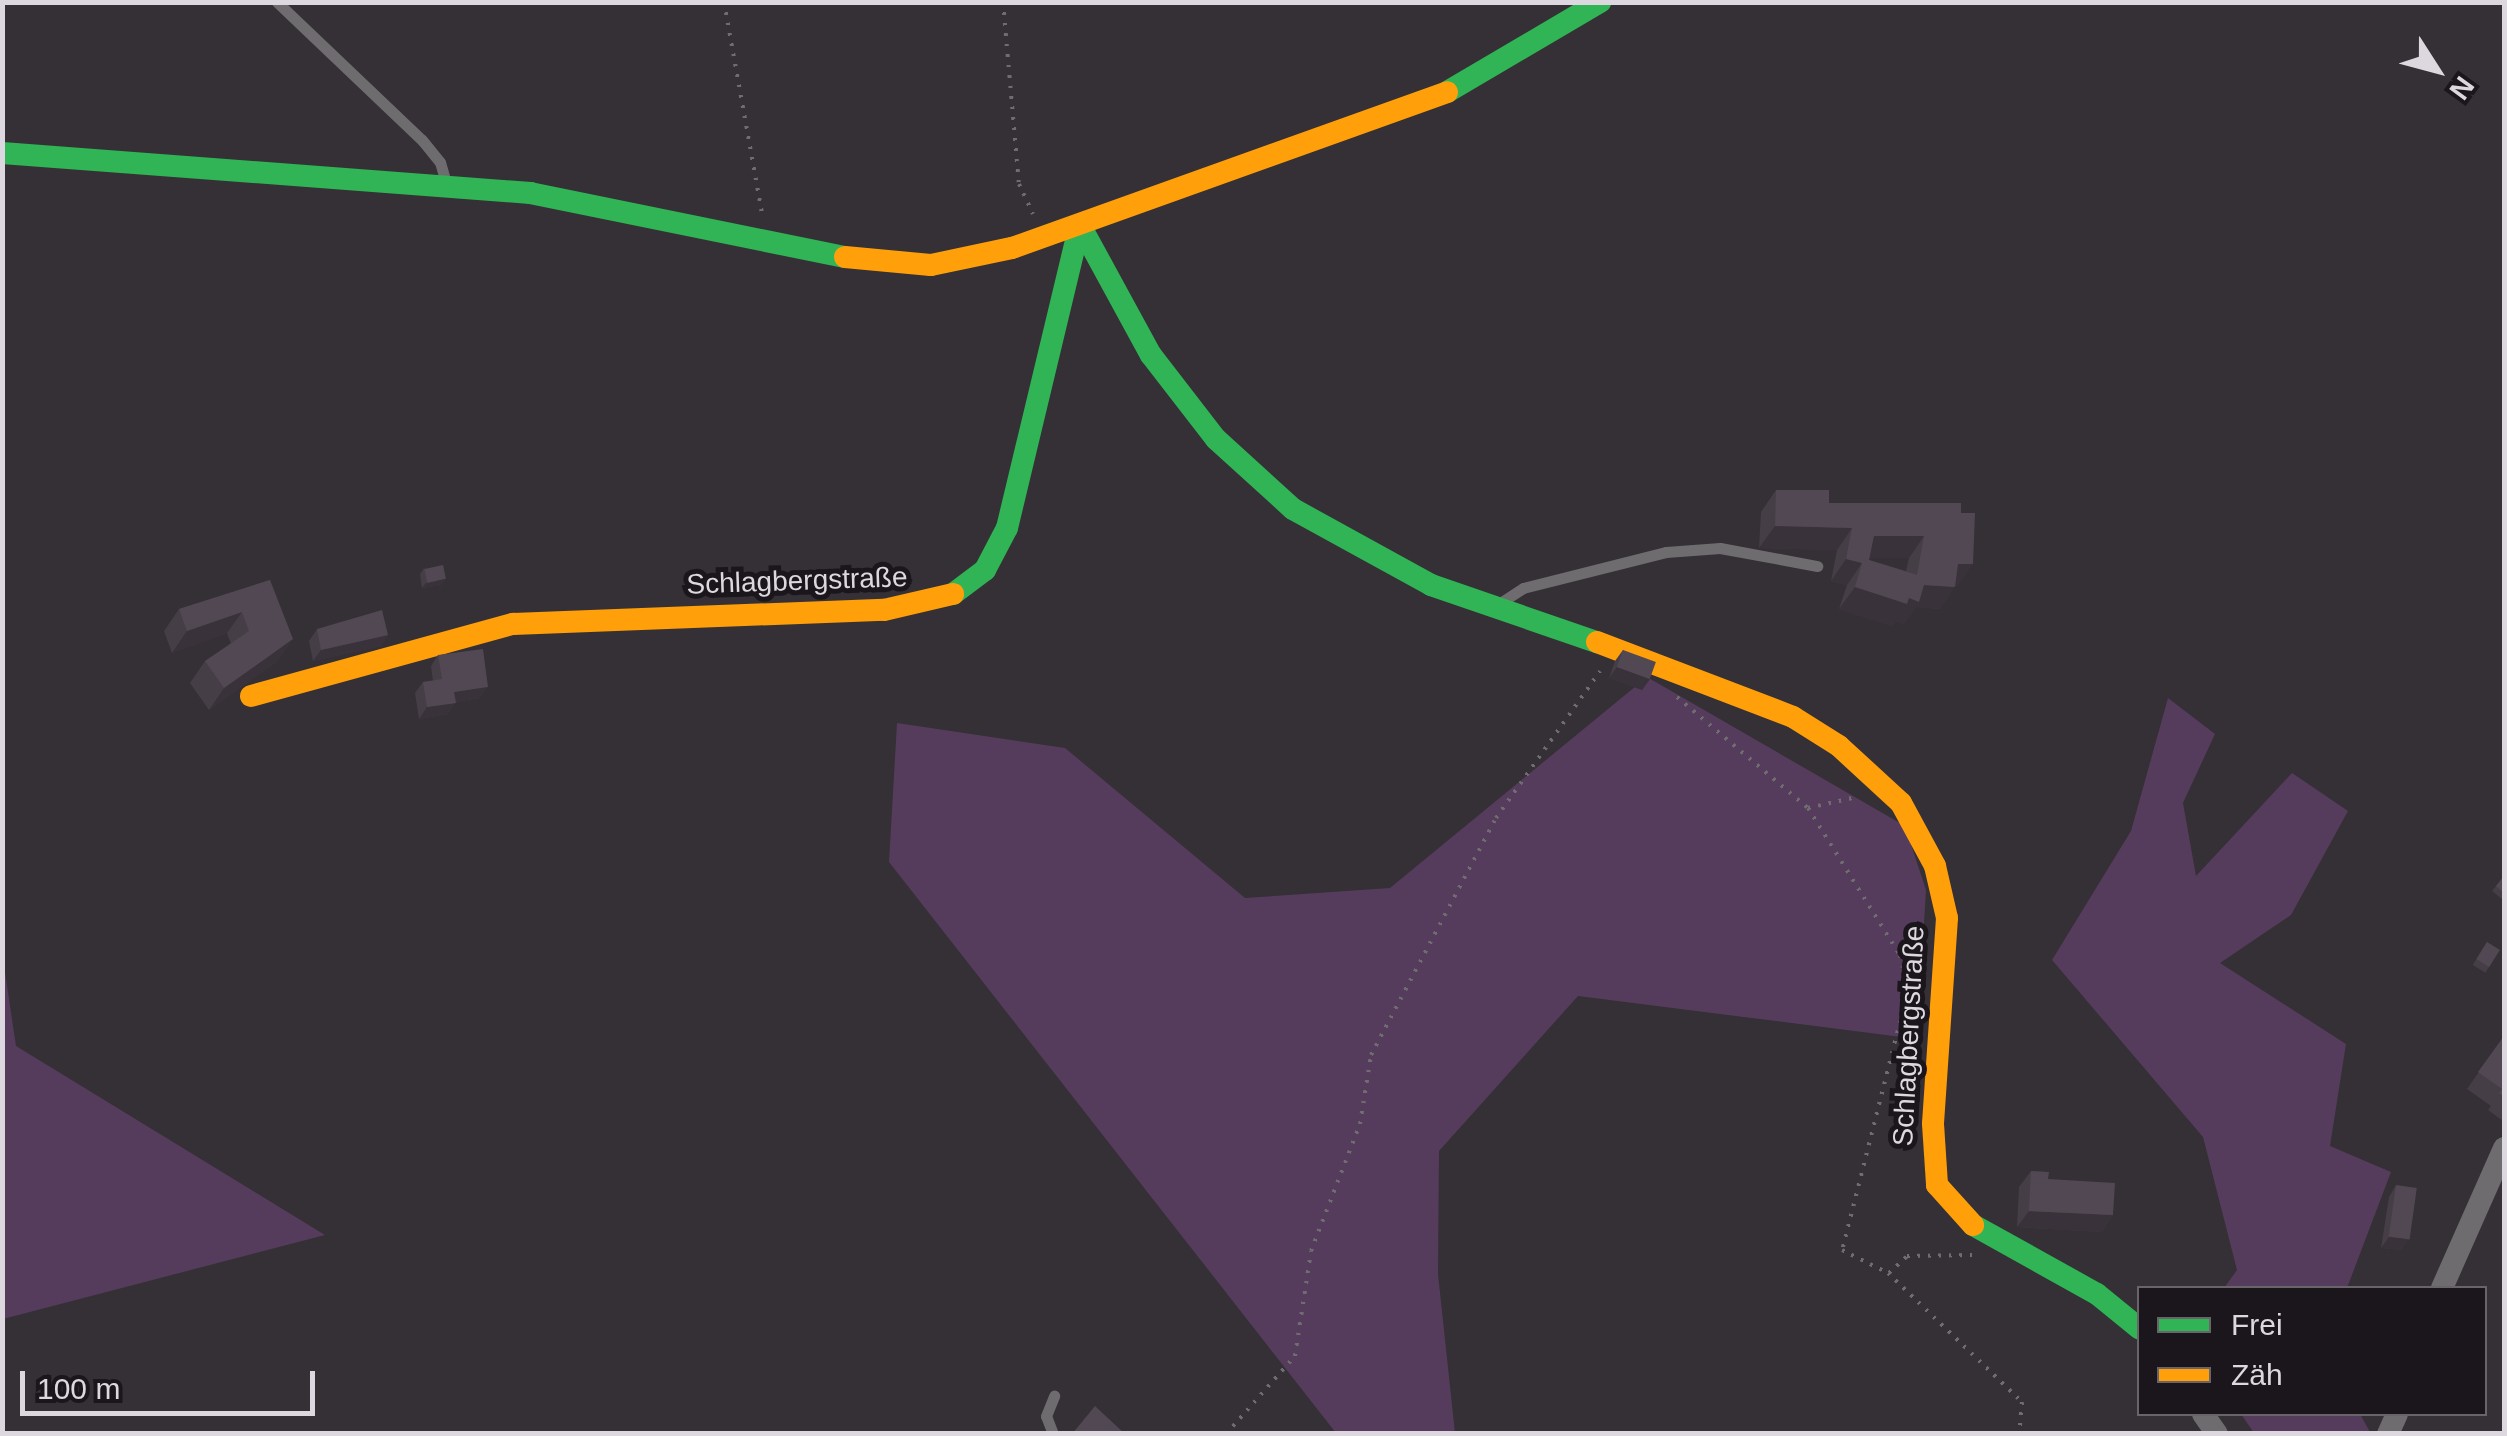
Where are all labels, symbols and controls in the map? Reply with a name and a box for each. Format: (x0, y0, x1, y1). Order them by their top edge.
north arrow (2387, 20, 2487, 120)
text: N (2443, 71, 2480, 105)
street label: Schlagbergstraße (686, 560, 908, 602)
street label: Schlagbergstraße (1886, 925, 1932, 1147)
legend (2137, 1286, 2487, 1416)
text: Frei (2231, 1308, 2283, 1341)
scale bar (25, 1351, 320, 1413)
text: Zäh (2231, 1358, 2283, 1391)
text: 100 m (37, 1372, 120, 1405)

